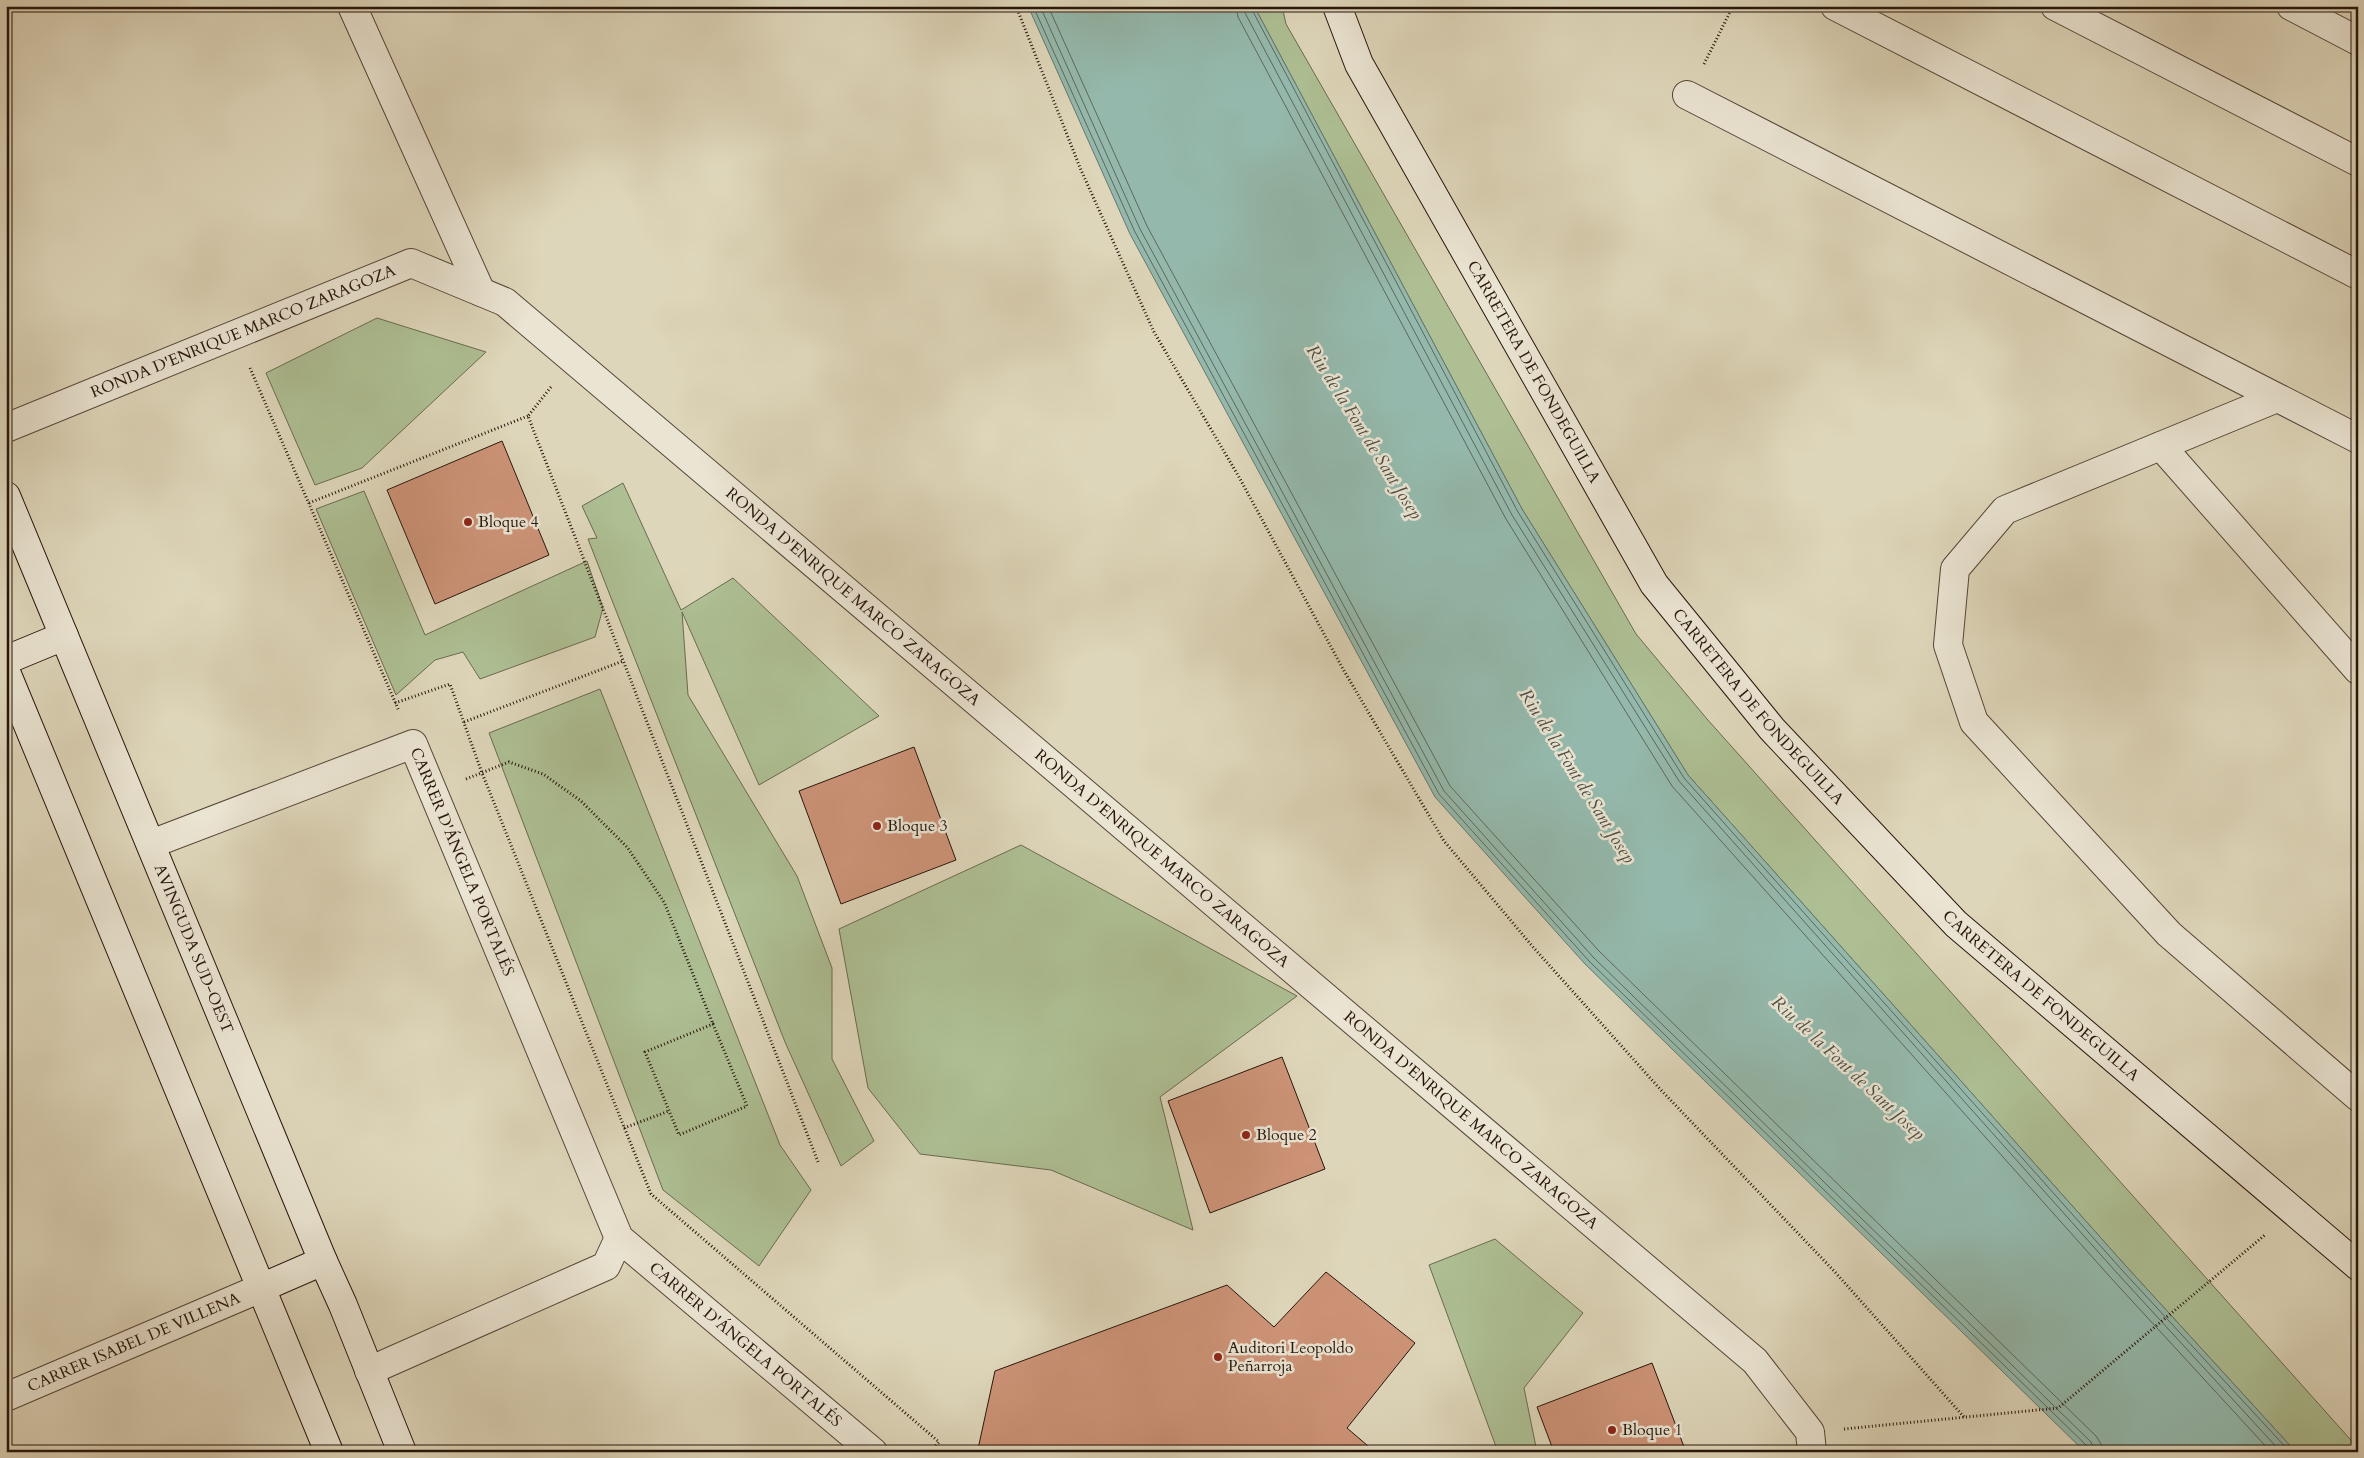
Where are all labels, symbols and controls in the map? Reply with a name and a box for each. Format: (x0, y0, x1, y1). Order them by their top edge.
street label: CARRETERA DE FONDEGUILLA (1462, 257, 1606, 488)
street label: RONDA D'ENRIQUE MARCO ZARAGOZA (87, 259, 399, 403)
water label: Riu de la Font de Sant Josep (1300, 340, 1428, 524)
street label: RONDA D'ENRIQUE MARCO ZARAGOZA (721, 482, 985, 711)
place label: Bloque 4 (478, 511, 539, 533)
marker: Bloque 4 (462, 516, 474, 528)
street label: CARRETERA DE FONDEGUILLA (1667, 604, 1849, 810)
water label: Riu de la Font de Sant Josep (1513, 684, 1641, 868)
street label: CARRER D'ÁNGELA PORTALÉS (405, 744, 520, 979)
street label: RONDA D'ENRIQUE MARCO ZARAGOZA (1030, 744, 1294, 973)
place label: Bloque 3 (887, 815, 948, 837)
marker: Bloque 3 (871, 820, 883, 832)
street label: AVINGUDA SUD-OEST (149, 861, 239, 1037)
street label: CARRETERA DE FONDEGUILLA (1938, 905, 2144, 1087)
water label: Riu de la Font de Sant Josep (1766, 990, 1931, 1146)
street label: RONDA D'ENRIQUE MARCO ZARAGOZA (1339, 1006, 1603, 1235)
place label: Bloque 2 (1256, 1124, 1317, 1146)
marker: Bloque 2 (1240, 1129, 1252, 1141)
street label: CARRER D'ÁNGELA PORTALÉS (644, 1257, 847, 1432)
street label: CARRER ISABEL DE VILLENA (24, 1287, 244, 1398)
place label: Auditori Leopoldo Peñarroja (1228, 1337, 1354, 1377)
marker: Auditori Leopoldo Peñarroja (1212, 1351, 1224, 1363)
place label: Bloque 1 (1622, 1419, 1683, 1441)
marker: Bloque 1 (1606, 1424, 1618, 1436)

